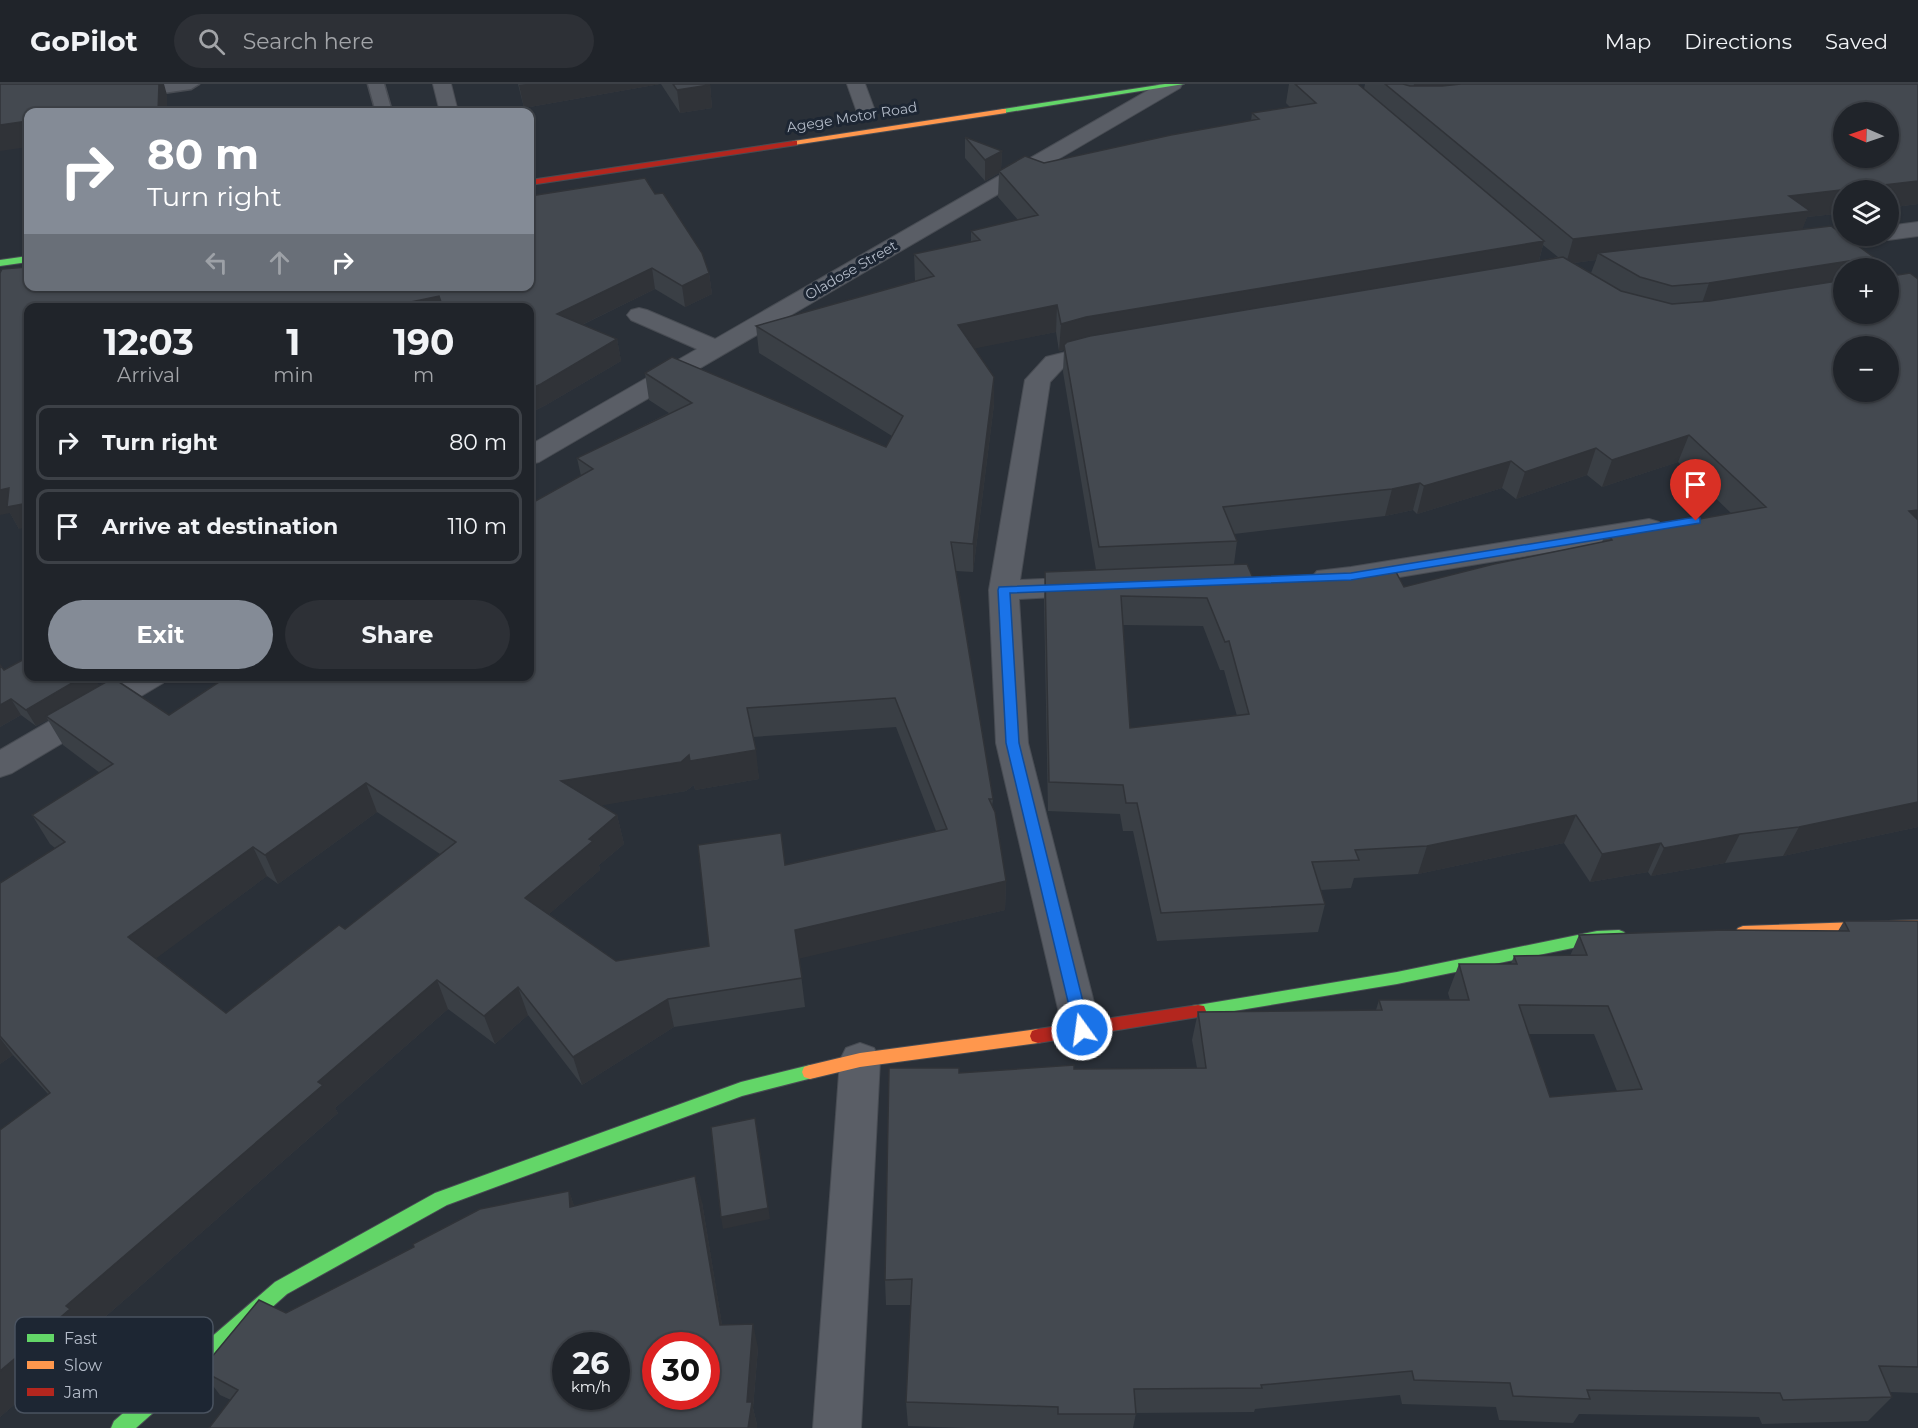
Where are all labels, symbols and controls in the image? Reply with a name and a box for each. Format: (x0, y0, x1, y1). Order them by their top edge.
search box (174, 14, 594, 68)
text: GoPilot (30, 24, 138, 58)
icon: search (195, 25, 228, 58)
text: Search here (243, 28, 374, 55)
text: Map (1605, 29, 1651, 54)
text: Directions (1684, 29, 1792, 54)
text: Saved (1825, 29, 1888, 54)
street label: Agege Motor Road (785, 98, 919, 136)
north arrow (1833, 102, 1899, 168)
map controls (1833, 102, 1899, 402)
text: 80 m (147, 128, 259, 180)
icon: right (48, 132, 126, 210)
text: Turn right (147, 180, 282, 213)
button: layers (1833, 180, 1899, 246)
street label: Oladose Street (802, 236, 901, 304)
icon: left (200, 246, 233, 279)
icon: ahead (263, 246, 296, 279)
icon: right (326, 246, 359, 279)
button: + (1833, 258, 1899, 324)
text: 12:03 (104, 320, 194, 364)
text: 1 (286, 320, 300, 364)
text: 190 (393, 320, 454, 364)
button: − (1833, 336, 1899, 402)
text: Arrival (117, 363, 180, 387)
text: min (273, 363, 313, 387)
text: m (413, 363, 434, 387)
icon: right (51, 426, 84, 459)
text: Turn right (102, 429, 217, 456)
text: 80 m (449, 429, 507, 456)
pin (1670, 459, 1721, 521)
icon: arrive (1679, 468, 1712, 501)
icon: arrive (51, 510, 84, 543)
text: Arrive at destination (102, 513, 338, 540)
text: 110 m (447, 513, 507, 540)
button: Exit (48, 600, 273, 669)
button: Share (285, 600, 510, 669)
position arrow (1050, 998, 1114, 1062)
legend (15, 1317, 213, 1413)
text: Fast (64, 1329, 98, 1348)
speed limit sign: 30 (642, 1332, 720, 1410)
text: 26 (573, 1345, 609, 1382)
text: Slow (64, 1356, 102, 1375)
text: km/h (571, 1377, 611, 1396)
text: Jam (63, 1383, 98, 1402)

